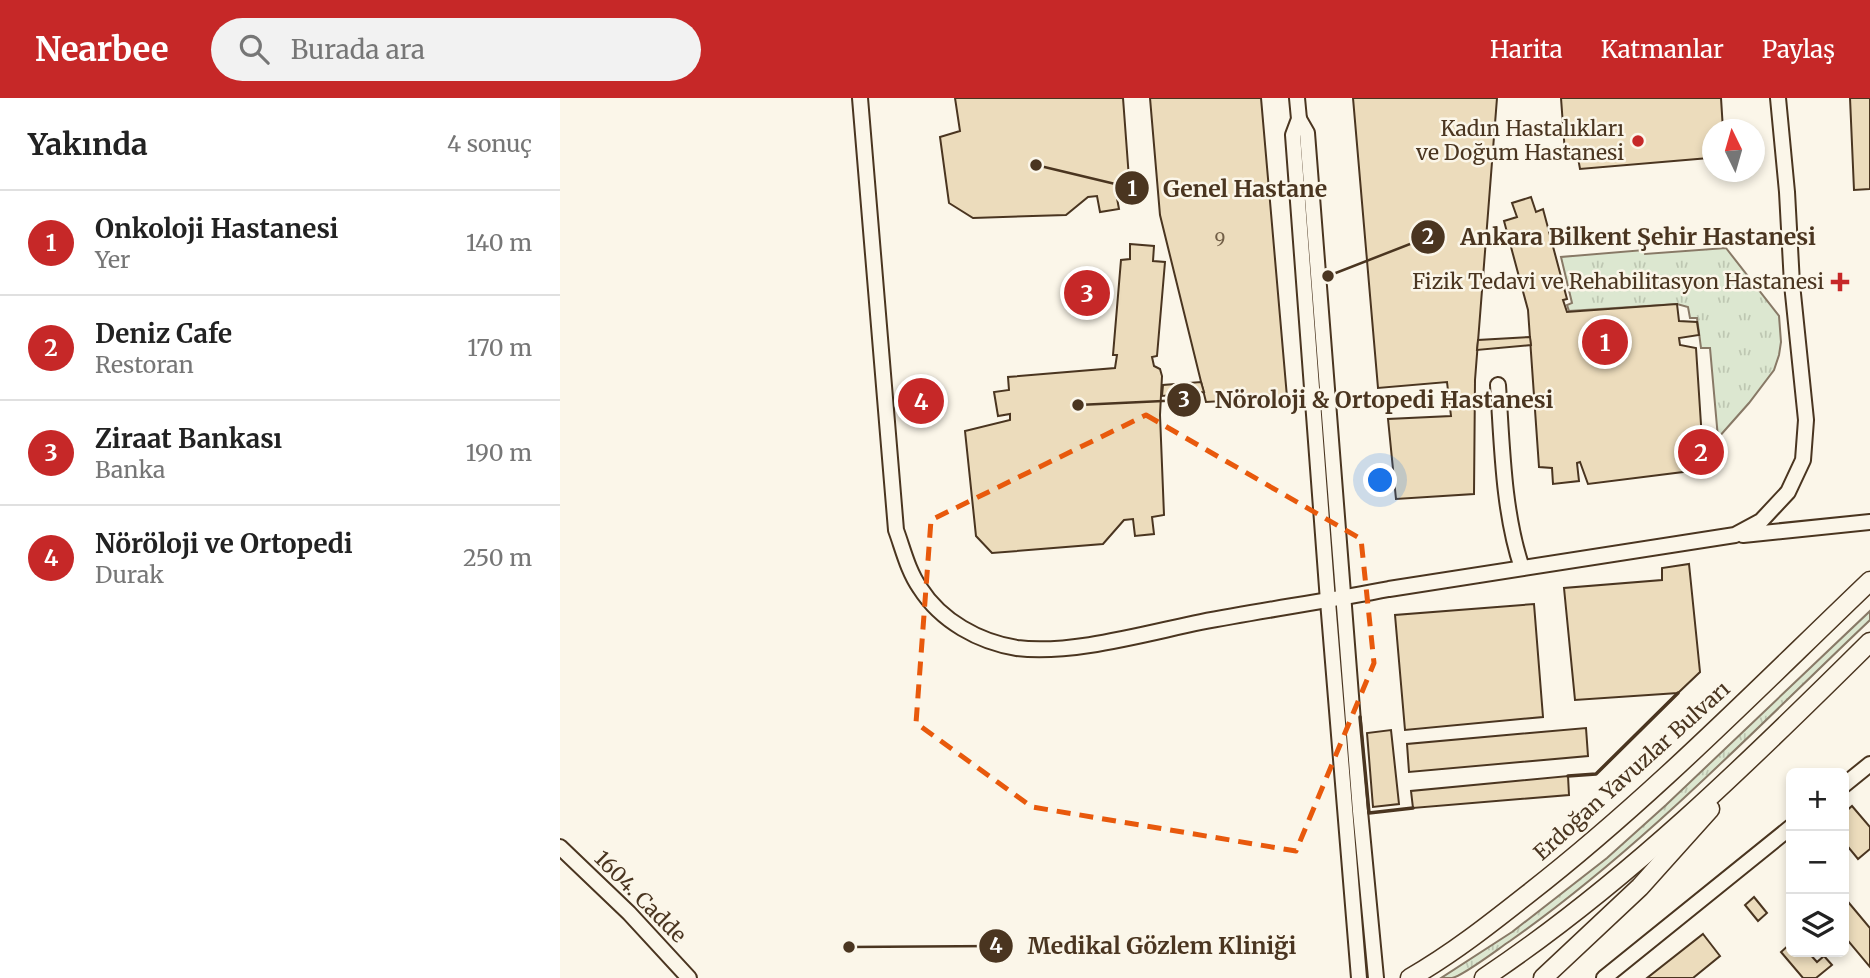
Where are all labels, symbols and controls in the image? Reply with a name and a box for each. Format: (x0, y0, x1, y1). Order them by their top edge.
search box (211, 18, 701, 81)
text: Nearbee (35, 29, 169, 70)
icon: search (235, 30, 273, 68)
text: Burada ara (291, 33, 425, 66)
text: Harita (1490, 34, 1563, 65)
text: Katmanlar (1601, 34, 1724, 65)
text: Paylaş (1762, 34, 1835, 65)
place label: Kadın Hastalıkları ve Doğum Hastanesi (1415, 115, 1624, 166)
north arrow (1702, 119, 1765, 182)
text: Yakında (28, 125, 148, 163)
text: 4 sonuç (447, 129, 532, 158)
marker: Kadın Hastalıkları ve Doğum Hastanesi (1630, 133, 1646, 149)
callout: Genel Hastane (1114, 166, 1341, 210)
text: Genel Hastane (1163, 174, 1327, 203)
text: 1 (1127, 175, 1137, 202)
text: Onkoloji Hastanesi (95, 212, 338, 245)
callout: Ankara Bilkent Şehir Hastanesi (1411, 215, 1830, 259)
text: Ankara Bilkent Şehir Hastanesi (1459, 222, 1816, 251)
text: 2 (1422, 223, 1434, 250)
house number: 9 (1215, 227, 1225, 250)
text: 1 (46, 228, 56, 257)
text: 140 m (466, 228, 532, 257)
text: Yer (95, 245, 130, 274)
pin: 3 (1064, 267, 1110, 319)
place label: Fizik Tedavi ve Rehabilitasyon Hastanesi (1412, 268, 1824, 295)
marker: Fizik Tedavi ve Rehabilitasyon Hastanesi (1830, 272, 1850, 292)
pin: 1 (1582, 316, 1628, 368)
text: Deniz Cafe (95, 317, 232, 350)
text: 2 (44, 333, 58, 362)
text: 170 m (467, 333, 532, 362)
text: Restoran (95, 350, 194, 379)
pin: 4 (898, 375, 944, 427)
callout: Nöroloji & Ortopedi Hastanesi (1166, 378, 1568, 422)
text: Nöroloji & Ortopedi Hastanesi (1215, 385, 1553, 414)
text: 3 (1178, 386, 1190, 413)
text: Ziraat Bankası (95, 422, 282, 455)
pin: 2 (1678, 426, 1724, 478)
text: 3 (44, 438, 58, 467)
text: 190 m (466, 438, 532, 467)
text: Banka (95, 455, 165, 484)
your location (1363, 463, 1397, 497)
text: Nöröloji ve Ortopedi (95, 527, 353, 560)
text: 4 (44, 543, 58, 572)
text: 250 m (463, 543, 532, 572)
text: Durak (95, 560, 164, 589)
street label: Erdoğan Yavuzlar Bulvarı (1528, 675, 1736, 866)
map controls (1786, 768, 1849, 957)
button: + (1786, 768, 1849, 831)
button: − (1786, 831, 1849, 894)
street label: 1604. Cadde (589, 845, 692, 948)
button: layers (1786, 894, 1849, 957)
callout: Medikal Gözlem Kliniği (978, 924, 1310, 968)
text: Medikal Gözlem Kliniği (1028, 931, 1297, 960)
text: 4 (989, 932, 1003, 959)

